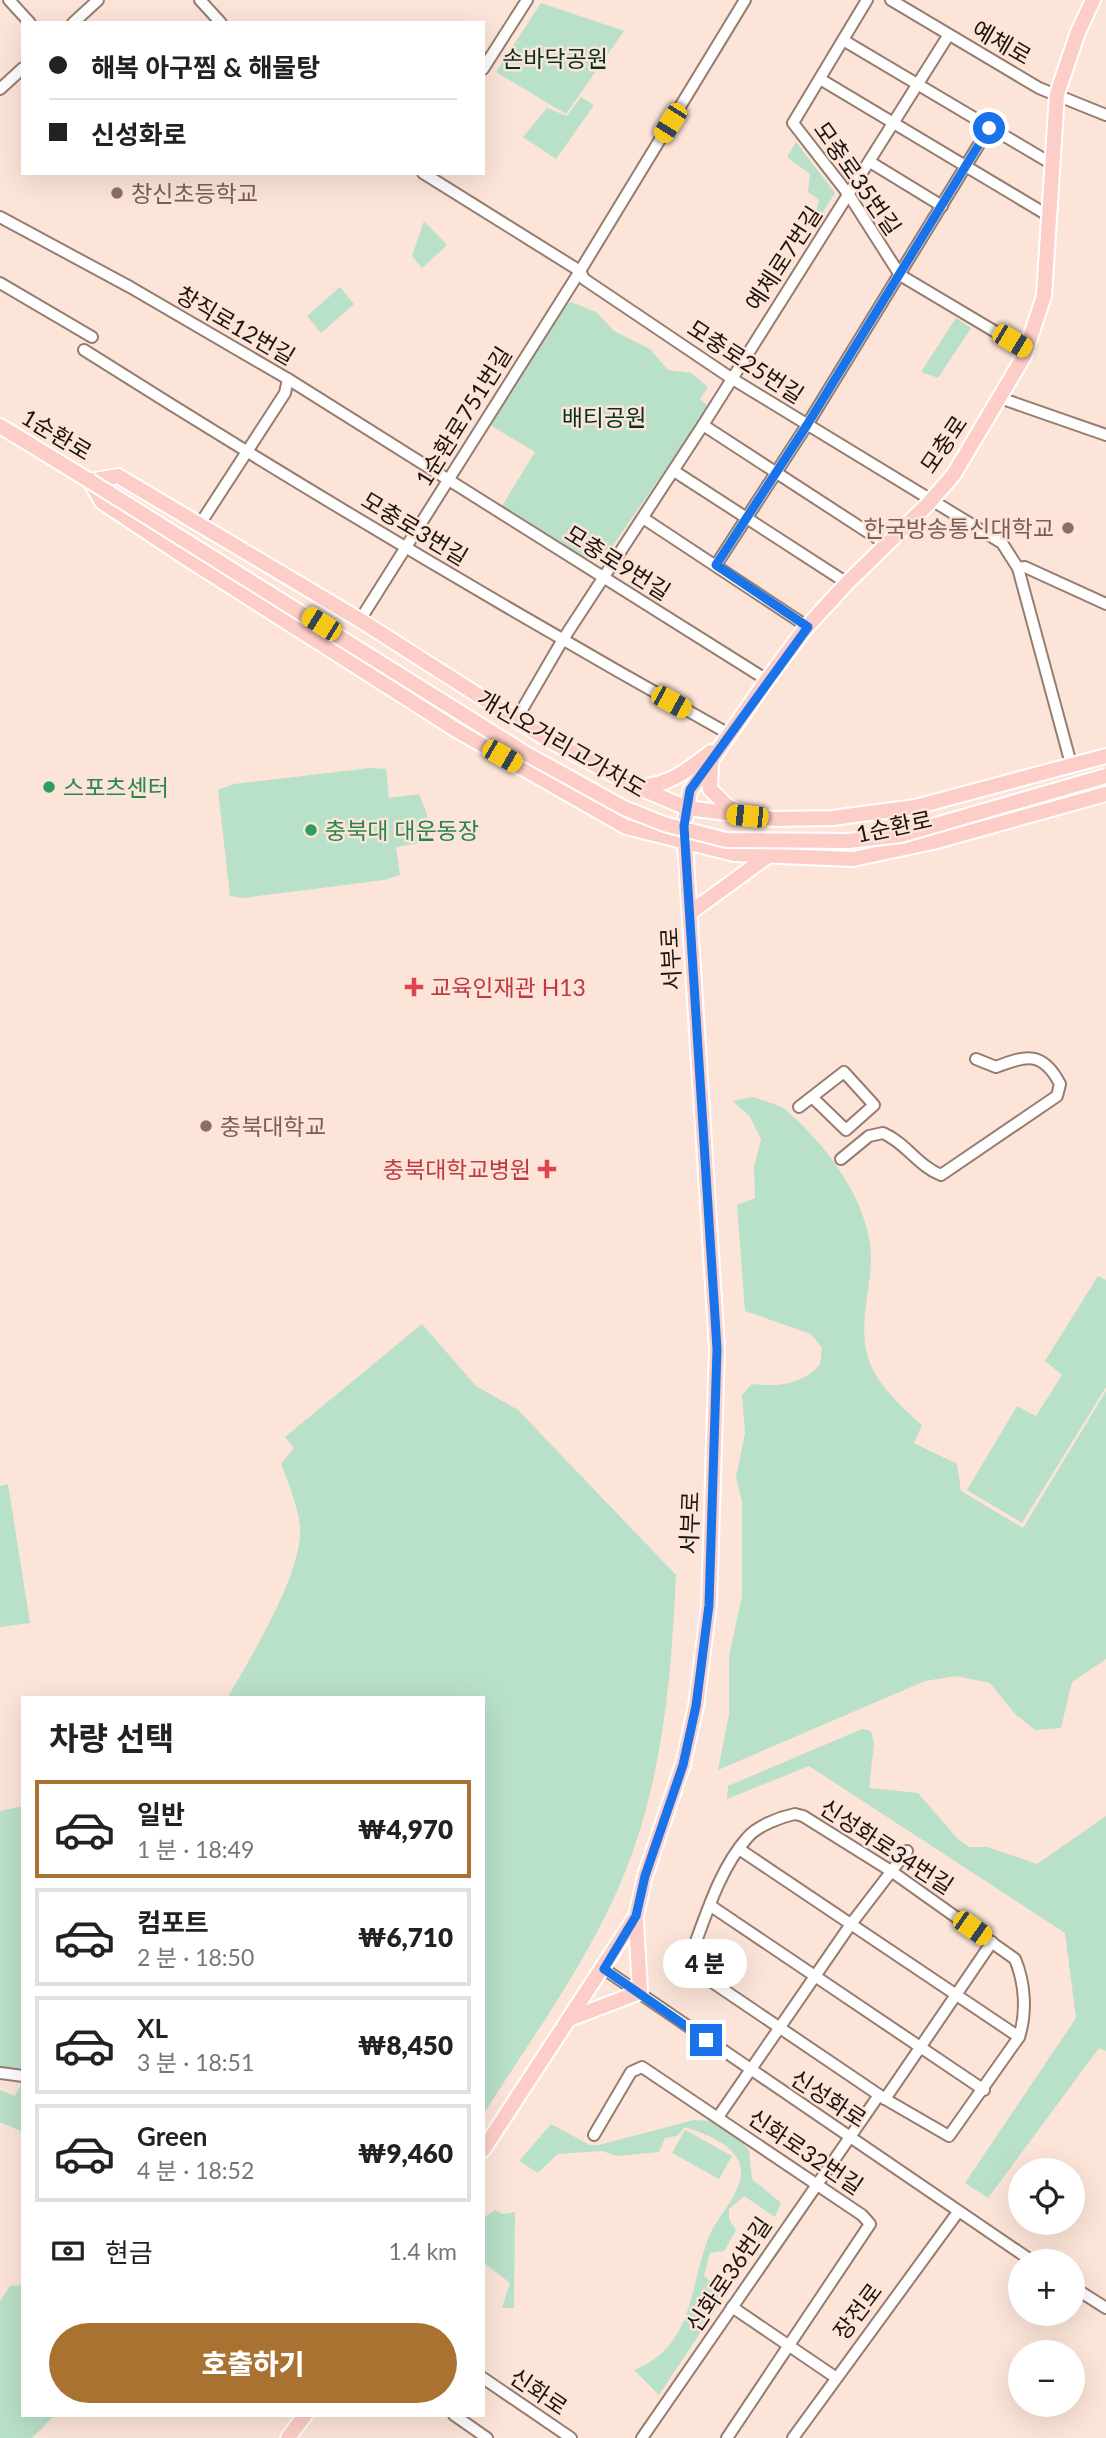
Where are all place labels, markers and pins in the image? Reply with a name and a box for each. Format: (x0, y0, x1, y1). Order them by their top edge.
place label: 창신초등학교 (131, 179, 258, 207)
marker: 창신초등학교 (109, 185, 125, 201)
place label: 한국방송통신대학교 (864, 514, 1054, 542)
marker: 한국방송통신대학교 (1060, 520, 1076, 536)
place label: 스포츠센터 (63, 773, 169, 801)
marker: 스포츠센터 (41, 779, 57, 795)
place label: 충북대 대운동장 (325, 816, 479, 844)
marker: 충북대 대운동장 (303, 822, 319, 838)
place label: 교육인재관 H13 (430, 973, 586, 1001)
marker: 교육인재관 H13 (404, 977, 424, 997)
place label: 충북대학교 (220, 1112, 326, 1140)
marker: 충북대학교 (198, 1118, 214, 1134)
place label: 충북대학교병원 (383, 1155, 531, 1183)
marker: 충북대학교병원 (537, 1159, 557, 1179)

